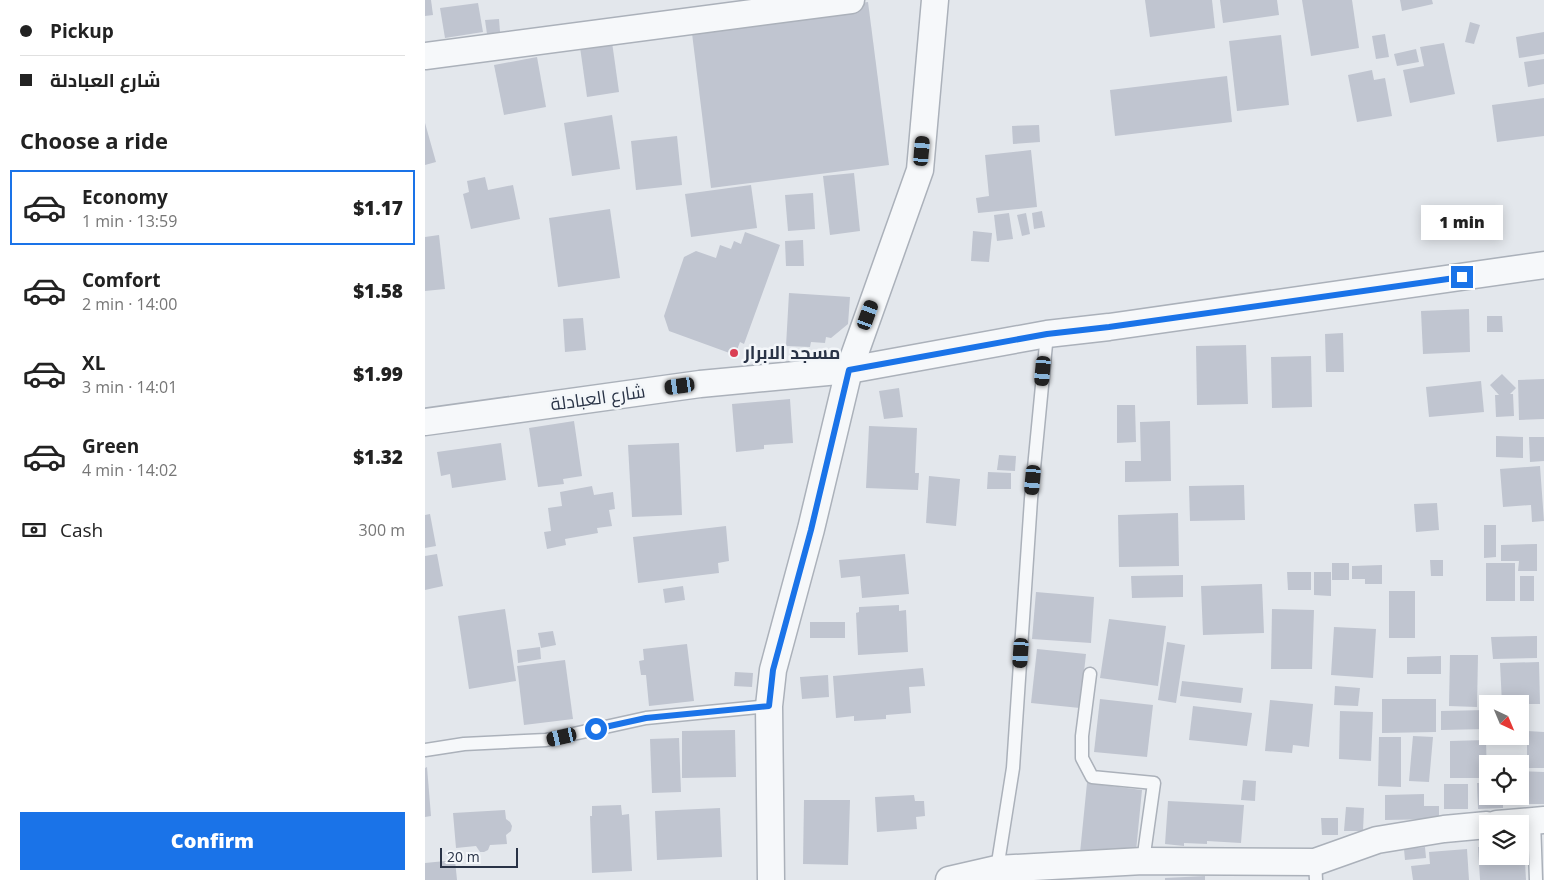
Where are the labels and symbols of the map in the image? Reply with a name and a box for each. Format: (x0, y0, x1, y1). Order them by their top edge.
car (913, 135, 930, 167)
callout: 1 min (1421, 204, 1503, 240)
route end (1451, 266, 1473, 288)
car (855, 298, 880, 332)
place label: مسجد الابرار (743, 340, 840, 364)
marker: مسجد الابرار (728, 347, 740, 359)
car (1034, 355, 1051, 387)
car (664, 376, 695, 396)
street label: شارع العبادلة (549, 378, 647, 417)
car (1024, 464, 1041, 496)
car (1012, 638, 1029, 668)
north arrow (1479, 695, 1529, 745)
route start (585, 718, 607, 740)
car (545, 726, 578, 748)
scale bar (440, 845, 517, 868)

